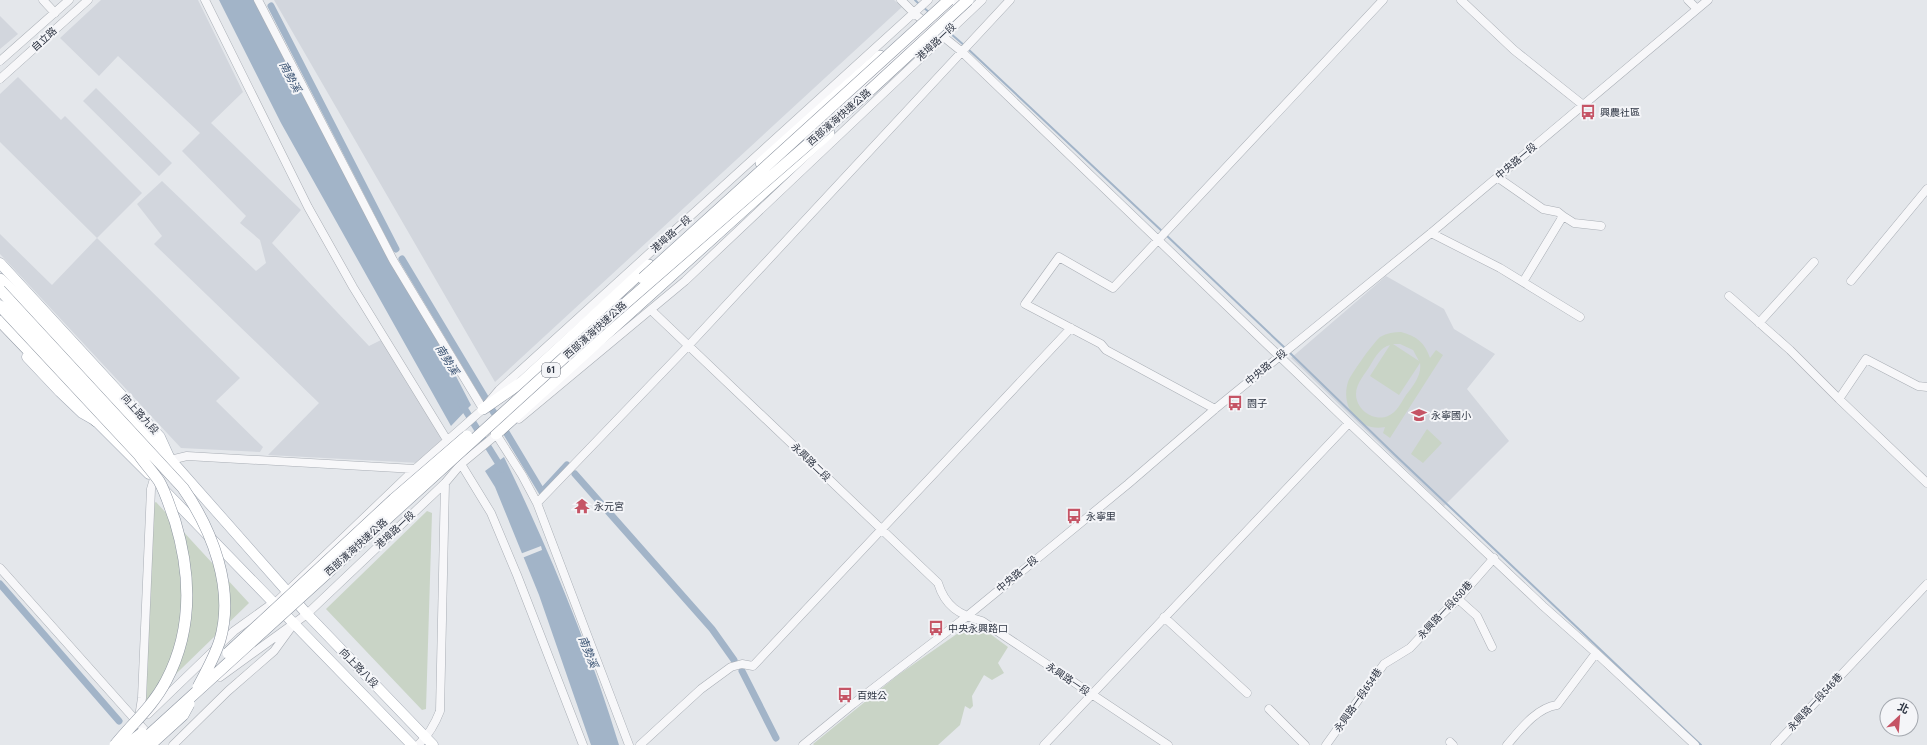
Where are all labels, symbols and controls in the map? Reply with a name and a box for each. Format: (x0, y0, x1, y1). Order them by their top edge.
street label: 港埠路一段 (914, 21, 958, 63)
street label: 自立路 (29, 25, 59, 53)
water label: 南勢溪 (277, 59, 304, 96)
street label: 西部濱海快速公路 (805, 87, 873, 147)
bus stop icon: 興農社區 (1579, 103, 1597, 121)
place label: 興農社區 (1600, 107, 1640, 118)
street label: 中央路一段 (1493, 141, 1539, 181)
street label: 港埠路一段 (649, 213, 693, 255)
street label: 西部濱海快速公路 (562, 299, 628, 361)
water label: 南勢溪 (433, 343, 462, 379)
street label: 中央路一段 (1243, 347, 1289, 387)
road number: 61 (542, 363, 560, 377)
street label: 向上路九段 (119, 392, 161, 436)
bus stop icon: 園子 (1226, 394, 1244, 412)
place label: 園子 (1247, 398, 1267, 409)
school or university icon: 永寧國小 (1410, 406, 1428, 424)
place label: 永寧國小 (1431, 410, 1471, 421)
street label: 永興路二段 (789, 441, 833, 483)
temple icon: 永元宮 (573, 497, 591, 515)
place label: 永元宮 (594, 501, 624, 512)
bus stop icon: 永寧里 (1065, 507, 1083, 525)
street label: 港埠路一段 (373, 509, 417, 551)
place label: 永寧里 (1086, 511, 1116, 522)
street label: 西部濱海快速公路 (323, 516, 389, 578)
street label: 中央路一段 (994, 554, 1040, 594)
street label: 永興路一段650巷 (1415, 579, 1475, 641)
bus stop icon: 中央永興路口 (927, 619, 945, 637)
place label: 中央永興路口 (948, 623, 1008, 634)
water label: 南勢溪 (576, 634, 601, 672)
street label: 向上路八段 (338, 646, 380, 690)
street label: 永興路一段 (1044, 660, 1092, 698)
street label: 永興路一段654巷 (1332, 666, 1384, 734)
street label: 永興路一段546巷 (1785, 671, 1845, 733)
bus stop icon: 百姓公 (836, 686, 854, 704)
place label: 百姓公 (857, 690, 887, 701)
north arrow (1879, 697, 1919, 737)
text: 北 (1895, 700, 1911, 717)

